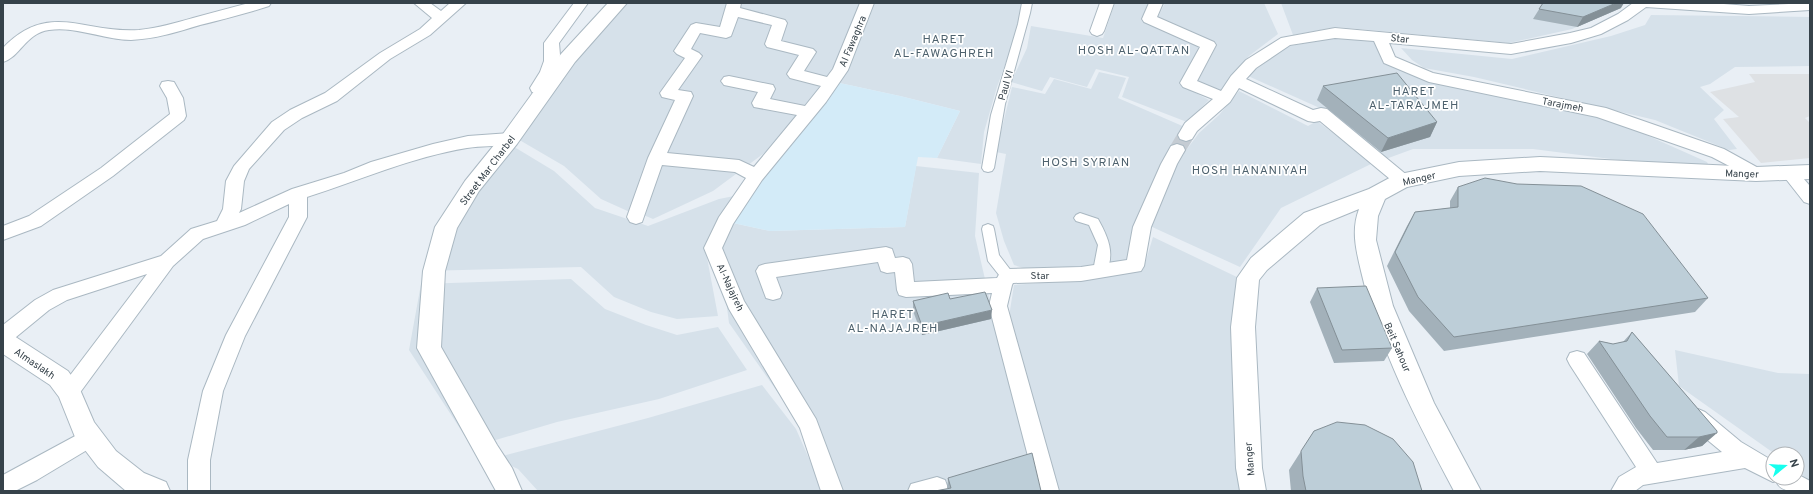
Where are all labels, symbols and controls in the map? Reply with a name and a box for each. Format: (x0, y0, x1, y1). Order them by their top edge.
street label: Al Fawaghra (837, 14, 870, 69)
district label: HARET AL-FAWAGHREH (893, 32, 995, 62)
street label: Star (1390, 32, 1410, 47)
district label: HOSH AL-QATTAN (1078, 43, 1190, 59)
street label: Paul VI (996, 69, 1017, 102)
district label: HARET AL-TARAJMEH (1369, 84, 1459, 114)
street label: Tarajmeh (1541, 95, 1585, 116)
street label: Street Mar Charbel (458, 133, 519, 209)
district label: HOSH SYRIAN (1042, 155, 1130, 171)
district label: HOSH HANANIYAH (1192, 163, 1308, 179)
street label: Manger (1725, 167, 1759, 182)
street label: Manger (1401, 169, 1437, 190)
street label: Al-Najajreh (713, 262, 746, 313)
street label: Star (1031, 270, 1050, 283)
district label: HARET AL-NAJAJREH (848, 307, 938, 337)
street label: Beit Sahour (1380, 321, 1413, 375)
street label: Almaslakh (11, 346, 57, 383)
street label: Manger (1243, 441, 1258, 476)
north arrow (1765, 446, 1805, 486)
text: N (1786, 457, 1801, 469)

